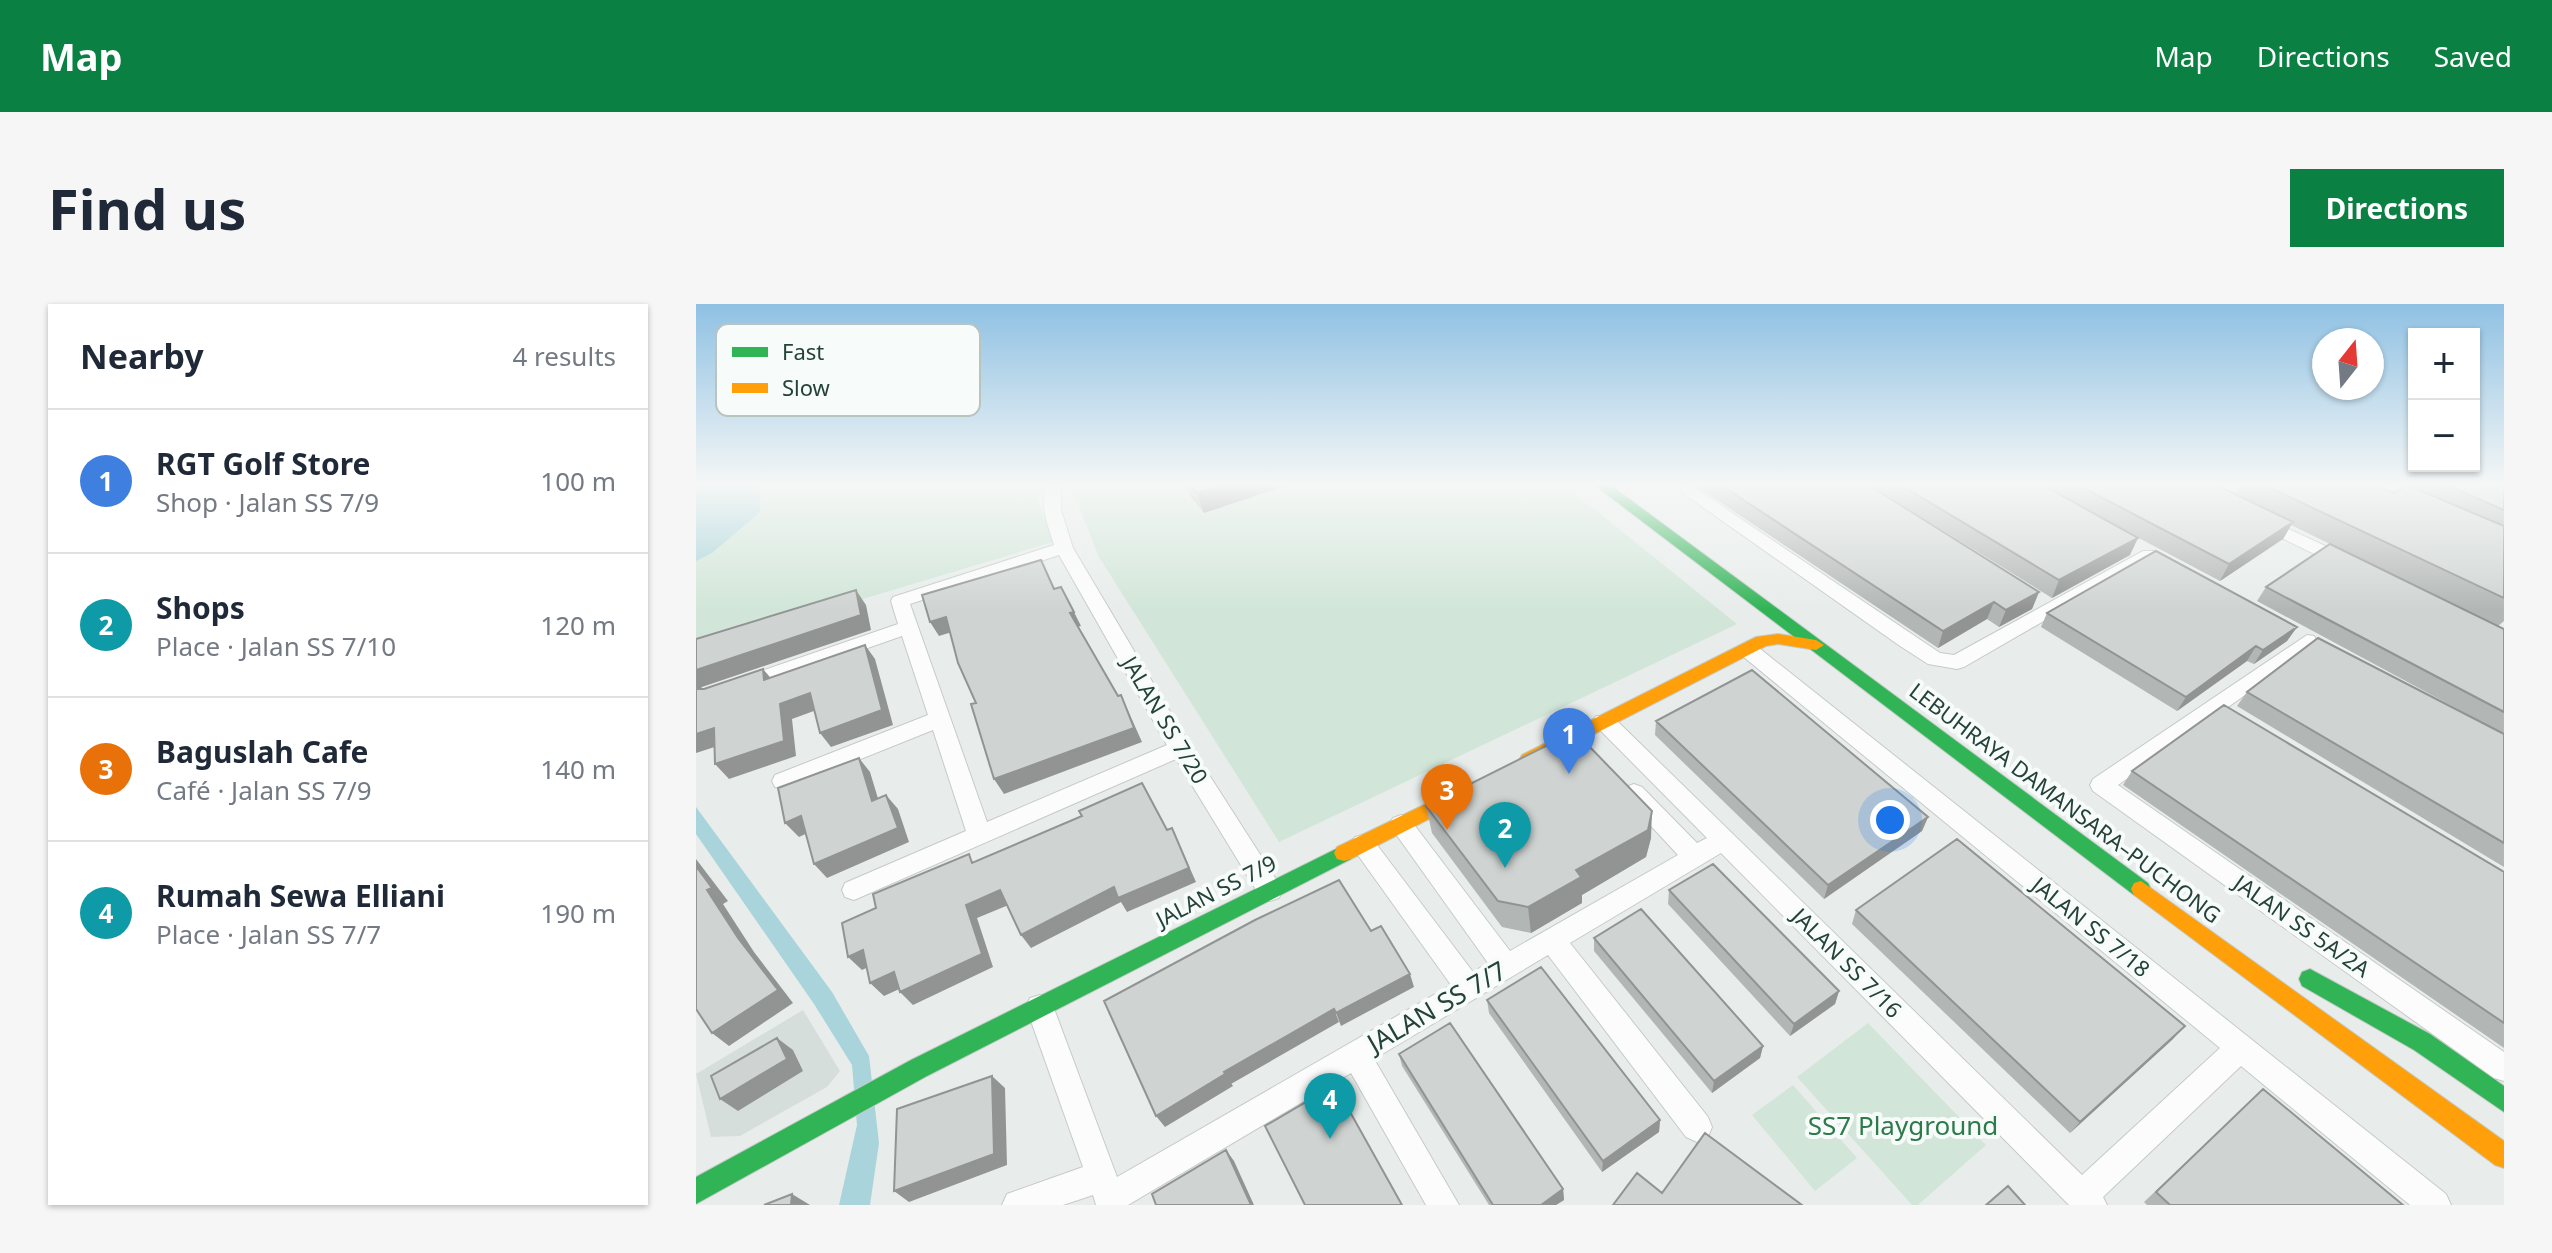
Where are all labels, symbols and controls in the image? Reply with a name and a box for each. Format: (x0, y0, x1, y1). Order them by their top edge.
text: Map (40, 30, 123, 82)
text: Map (2154, 37, 2213, 75)
text: Directions (2257, 37, 2390, 75)
text: Saved (2434, 37, 2512, 75)
button: Directions (2290, 169, 2504, 247)
text: Find us (48, 170, 246, 246)
legend (716, 324, 980, 416)
north arrow (2312, 328, 2384, 400)
map controls (2408, 328, 2480, 472)
button: + (2408, 328, 2480, 400)
text: Nearby (80, 333, 204, 379)
text: Fast (782, 336, 824, 366)
text: 4 results (512, 338, 616, 374)
text: Slow (782, 372, 831, 402)
button: − (2408, 400, 2480, 472)
text: RGT Golf Store (156, 443, 370, 484)
text: 1 (99, 463, 113, 499)
text: 100 m (540, 463, 616, 499)
text: Shop · Jalan SS 7/9 (156, 484, 379, 520)
text: Shops (156, 587, 245, 628)
text: 2 (99, 607, 113, 643)
text: 120 m (540, 607, 616, 643)
text: Place · Jalan SS 7/10 (156, 628, 396, 664)
street label: JALAN SS 7/20 (1115, 648, 1216, 789)
street label: LEBUHRAYA DAMANSARA–PUCHONG (1904, 675, 2227, 929)
pin: 1 (1543, 708, 1595, 774)
text: Baguslah Cafe (156, 731, 368, 772)
text: 3 (99, 751, 113, 787)
text: 140 m (540, 751, 616, 787)
pin: 3 (1421, 764, 1473, 830)
text: Café · Jalan SS 7/9 (156, 772, 372, 808)
your location (1870, 800, 1910, 840)
pin: 2 (1479, 802, 1531, 868)
street label: JALAN SS 7/9 (1148, 847, 1281, 934)
street label: JALAN SS 5A/2A (2227, 866, 2377, 984)
street label: JALAN SS 7/18 (2025, 868, 2157, 983)
text: Rumah Sewa Elliani (156, 875, 445, 916)
text: 4 (99, 895, 113, 931)
text: 190 m (540, 895, 616, 931)
street label: JALAN SS 7/16 (1785, 899, 1909, 1024)
text: Place · Jalan SS 7/7 (156, 916, 381, 952)
street label: JALAN SS 7/7 (1358, 952, 1513, 1062)
pin: 4 (1304, 1073, 1356, 1139)
park label: SS7 Playground (1808, 1107, 1998, 1143)

